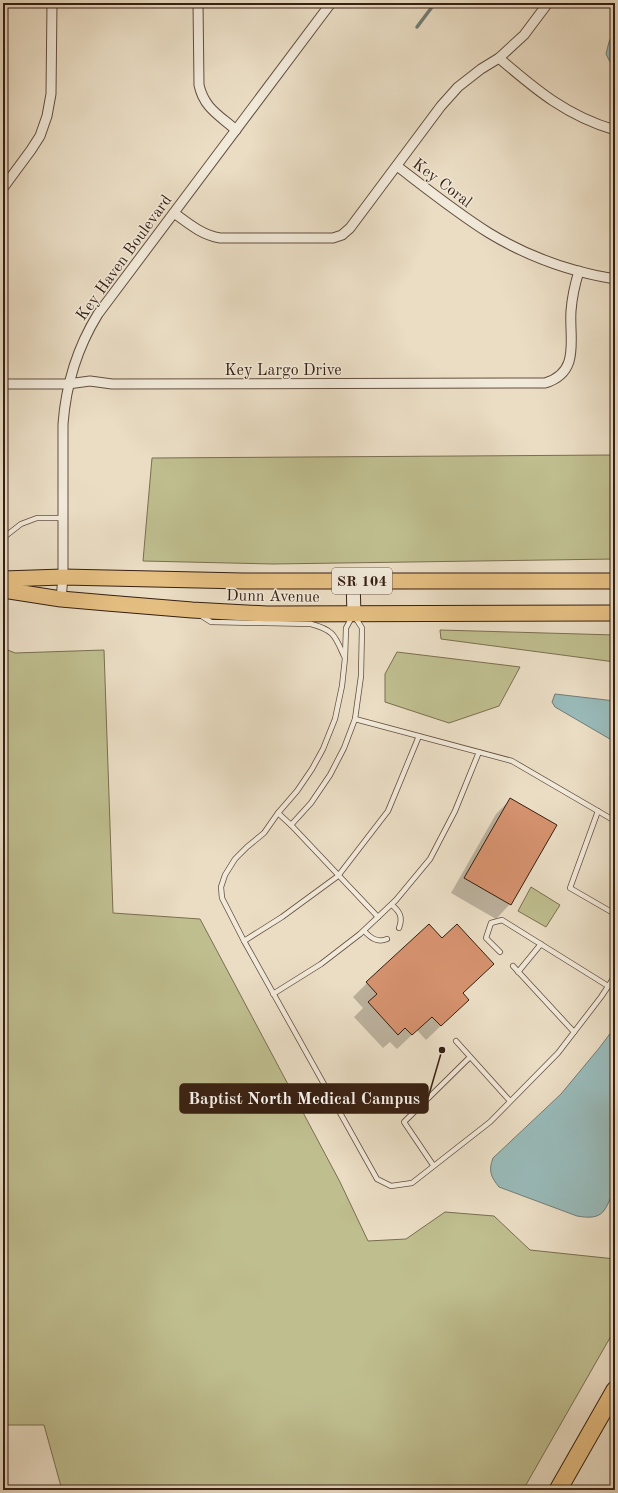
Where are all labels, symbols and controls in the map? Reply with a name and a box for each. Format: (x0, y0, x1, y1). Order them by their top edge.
street label: Key Coral (409, 156, 475, 211)
street label: Key Haven Boulevard (74, 193, 175, 324)
street label: Key Largo Drive (224, 363, 342, 379)
road number: SR 104 (332, 568, 392, 594)
street label: Dunn Avenue (226, 588, 320, 606)
callout: Baptist North Medical Campus (180, 1084, 428, 1113)
text: Baptist North Medical Campus (188, 1091, 420, 1108)

